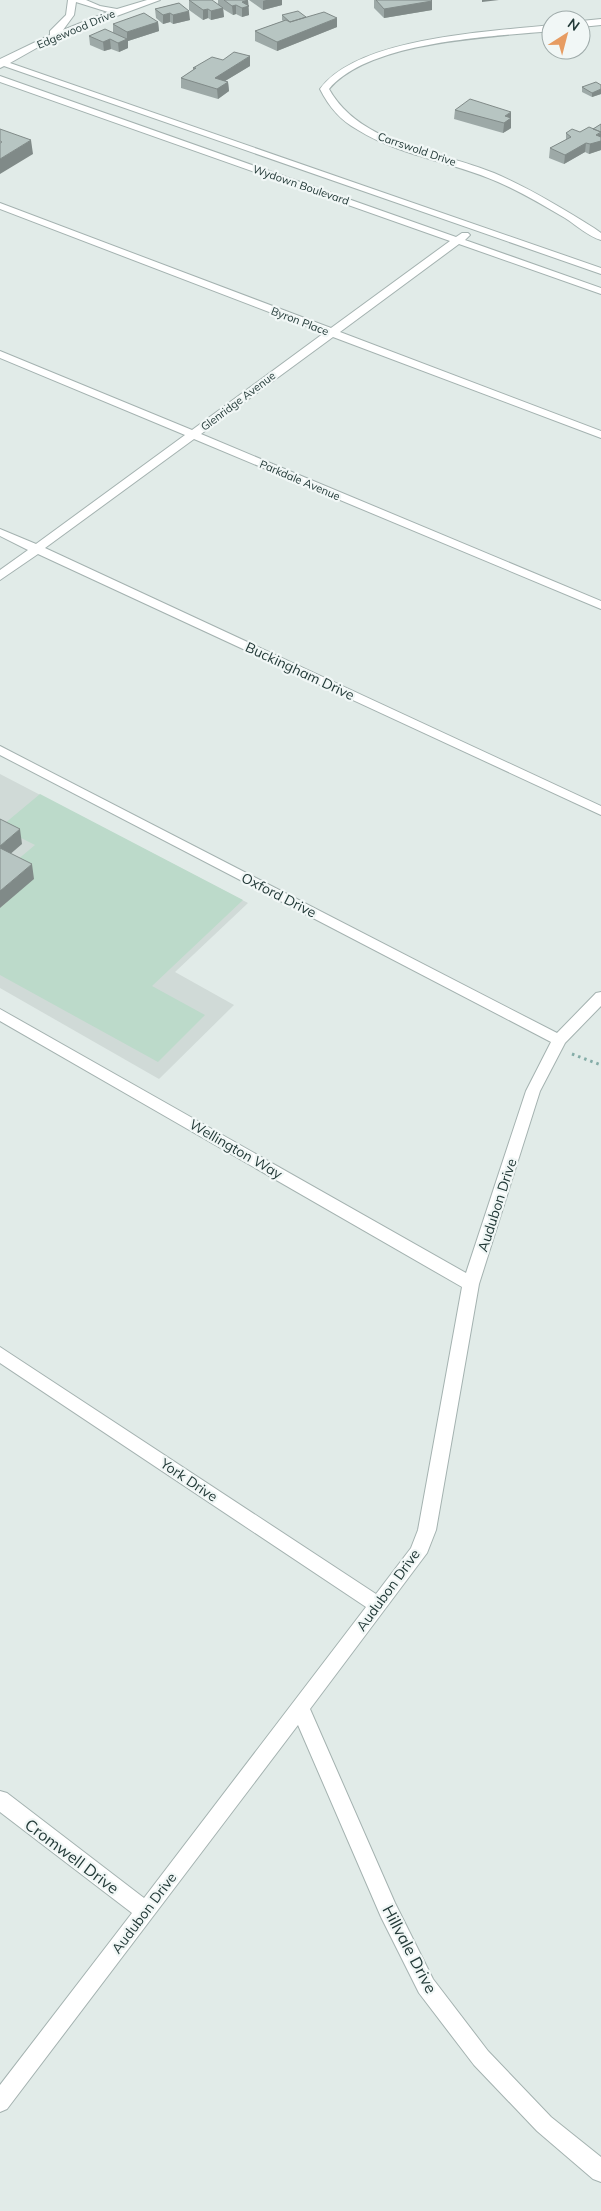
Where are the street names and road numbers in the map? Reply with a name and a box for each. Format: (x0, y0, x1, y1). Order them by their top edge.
street label: Edgewood Drive (35, 6, 117, 52)
street label: Carrswold Drive (376, 129, 458, 169)
street label: Wydown Boulevard (251, 162, 351, 208)
street label: Byron Place (269, 304, 331, 338)
street label: Glenridge Avenue (198, 368, 278, 434)
street label: Parkdale Avenue (258, 457, 342, 503)
street label: Buckingham Drive (243, 638, 357, 704)
street label: Oxford Drive (239, 868, 319, 922)
street label: Wellington Way (186, 1115, 286, 1183)
street label: Audubon Drive (473, 1156, 521, 1254)
street label: York Drive (156, 1454, 221, 1506)
street label: Audubon Drive (352, 1546, 424, 1634)
street label: Cromwell Drive (21, 1814, 123, 1898)
street label: Audubon Drive (108, 1869, 180, 1957)
street label: Hillvale Drive (378, 1901, 442, 1997)

